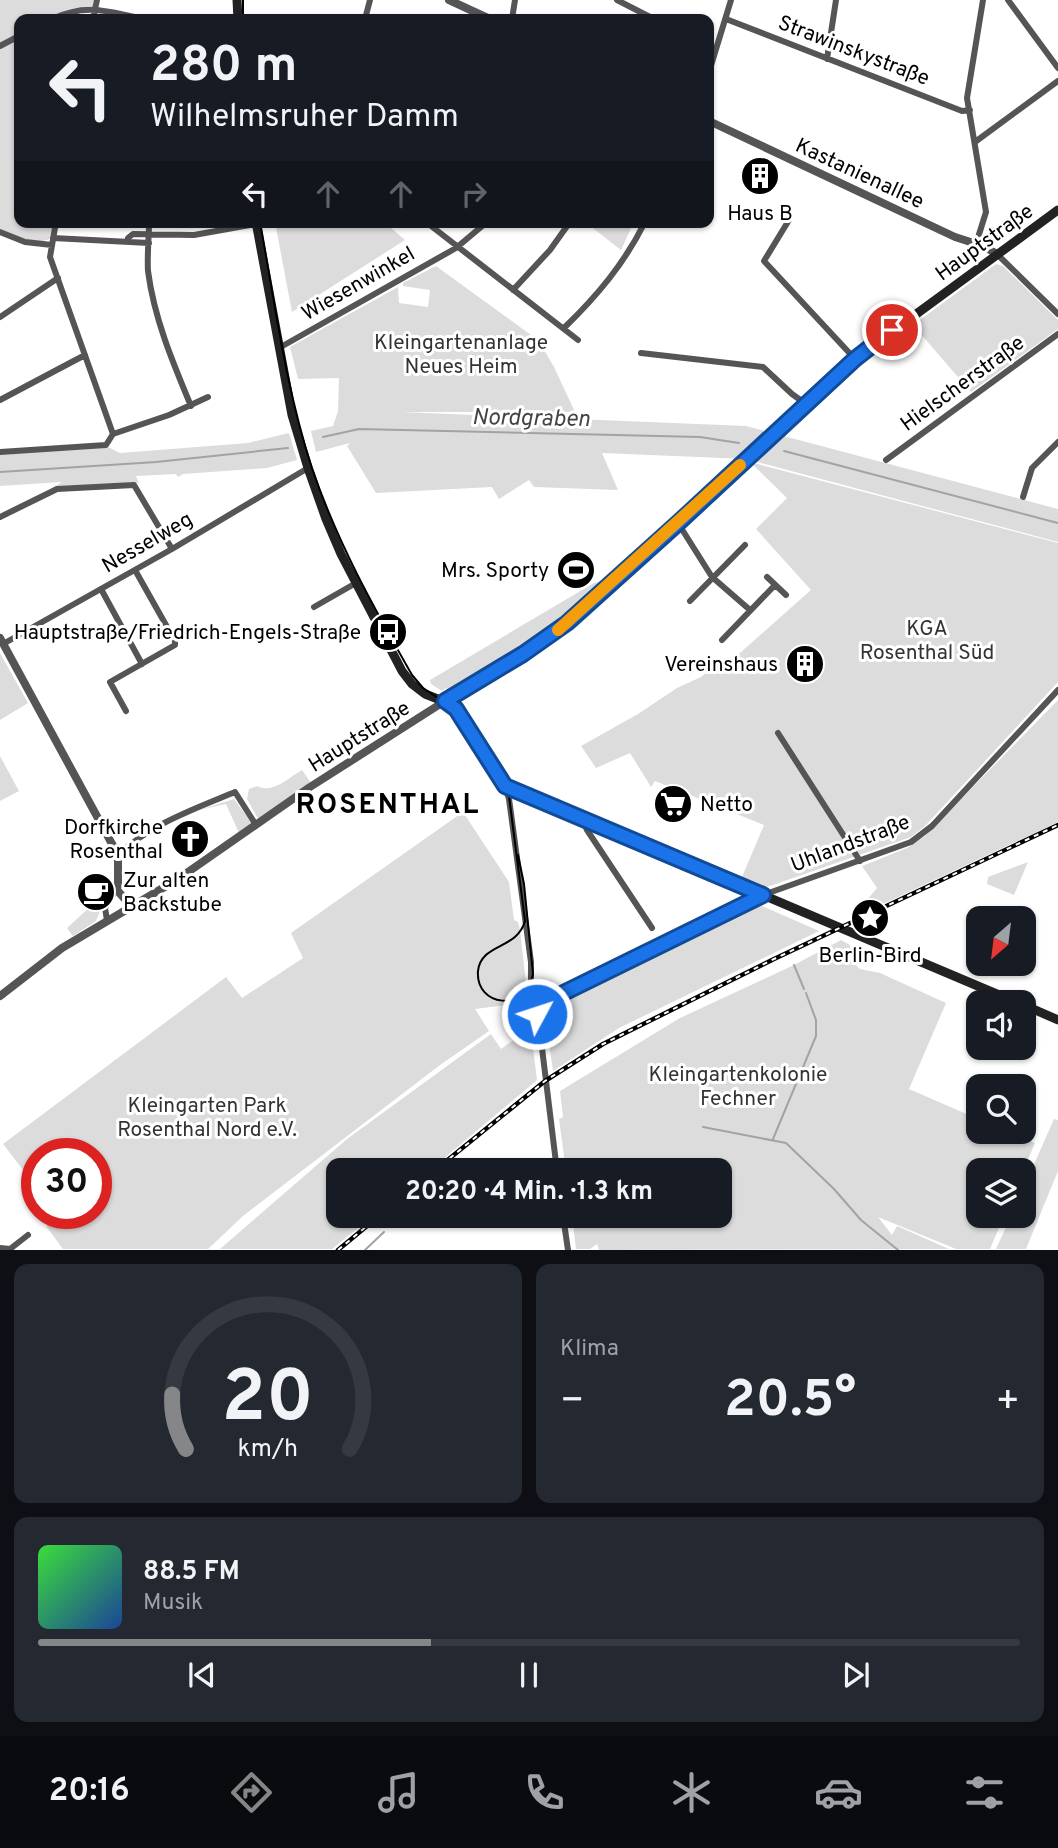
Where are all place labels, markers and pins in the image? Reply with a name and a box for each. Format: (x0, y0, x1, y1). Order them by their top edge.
building icon: Haus B (739, 155, 781, 197)
place label: Haus B (727, 201, 793, 228)
pin (862, 300, 922, 360)
sports icon: Mrs. Sporty (555, 549, 597, 591)
place label: Mrs. Sporty (441, 558, 549, 585)
bus stop icon: Hauptstraße/Friedrich-Engels-Straße (367, 611, 409, 653)
place label: Hauptstraße/Friedrich-Engels-Straße (14, 620, 361, 647)
building icon: Vereinshaus (784, 643, 826, 685)
place label: Vereinshaus (664, 652, 778, 679)
supermarket icon: Netto (652, 783, 694, 825)
place label: Netto (700, 792, 753, 819)
place label: Dorfkirche Rosenthal (64, 815, 163, 866)
church icon: Dorfkirche Rosenthal (169, 818, 211, 860)
place label: Zur alten Backstube (123, 868, 222, 919)
cafe icon: Zur alten Backstube (75, 871, 117, 913)
place icon: Berlin-Bird (849, 897, 891, 939)
place label: Berlin-Bird (819, 943, 921, 970)

